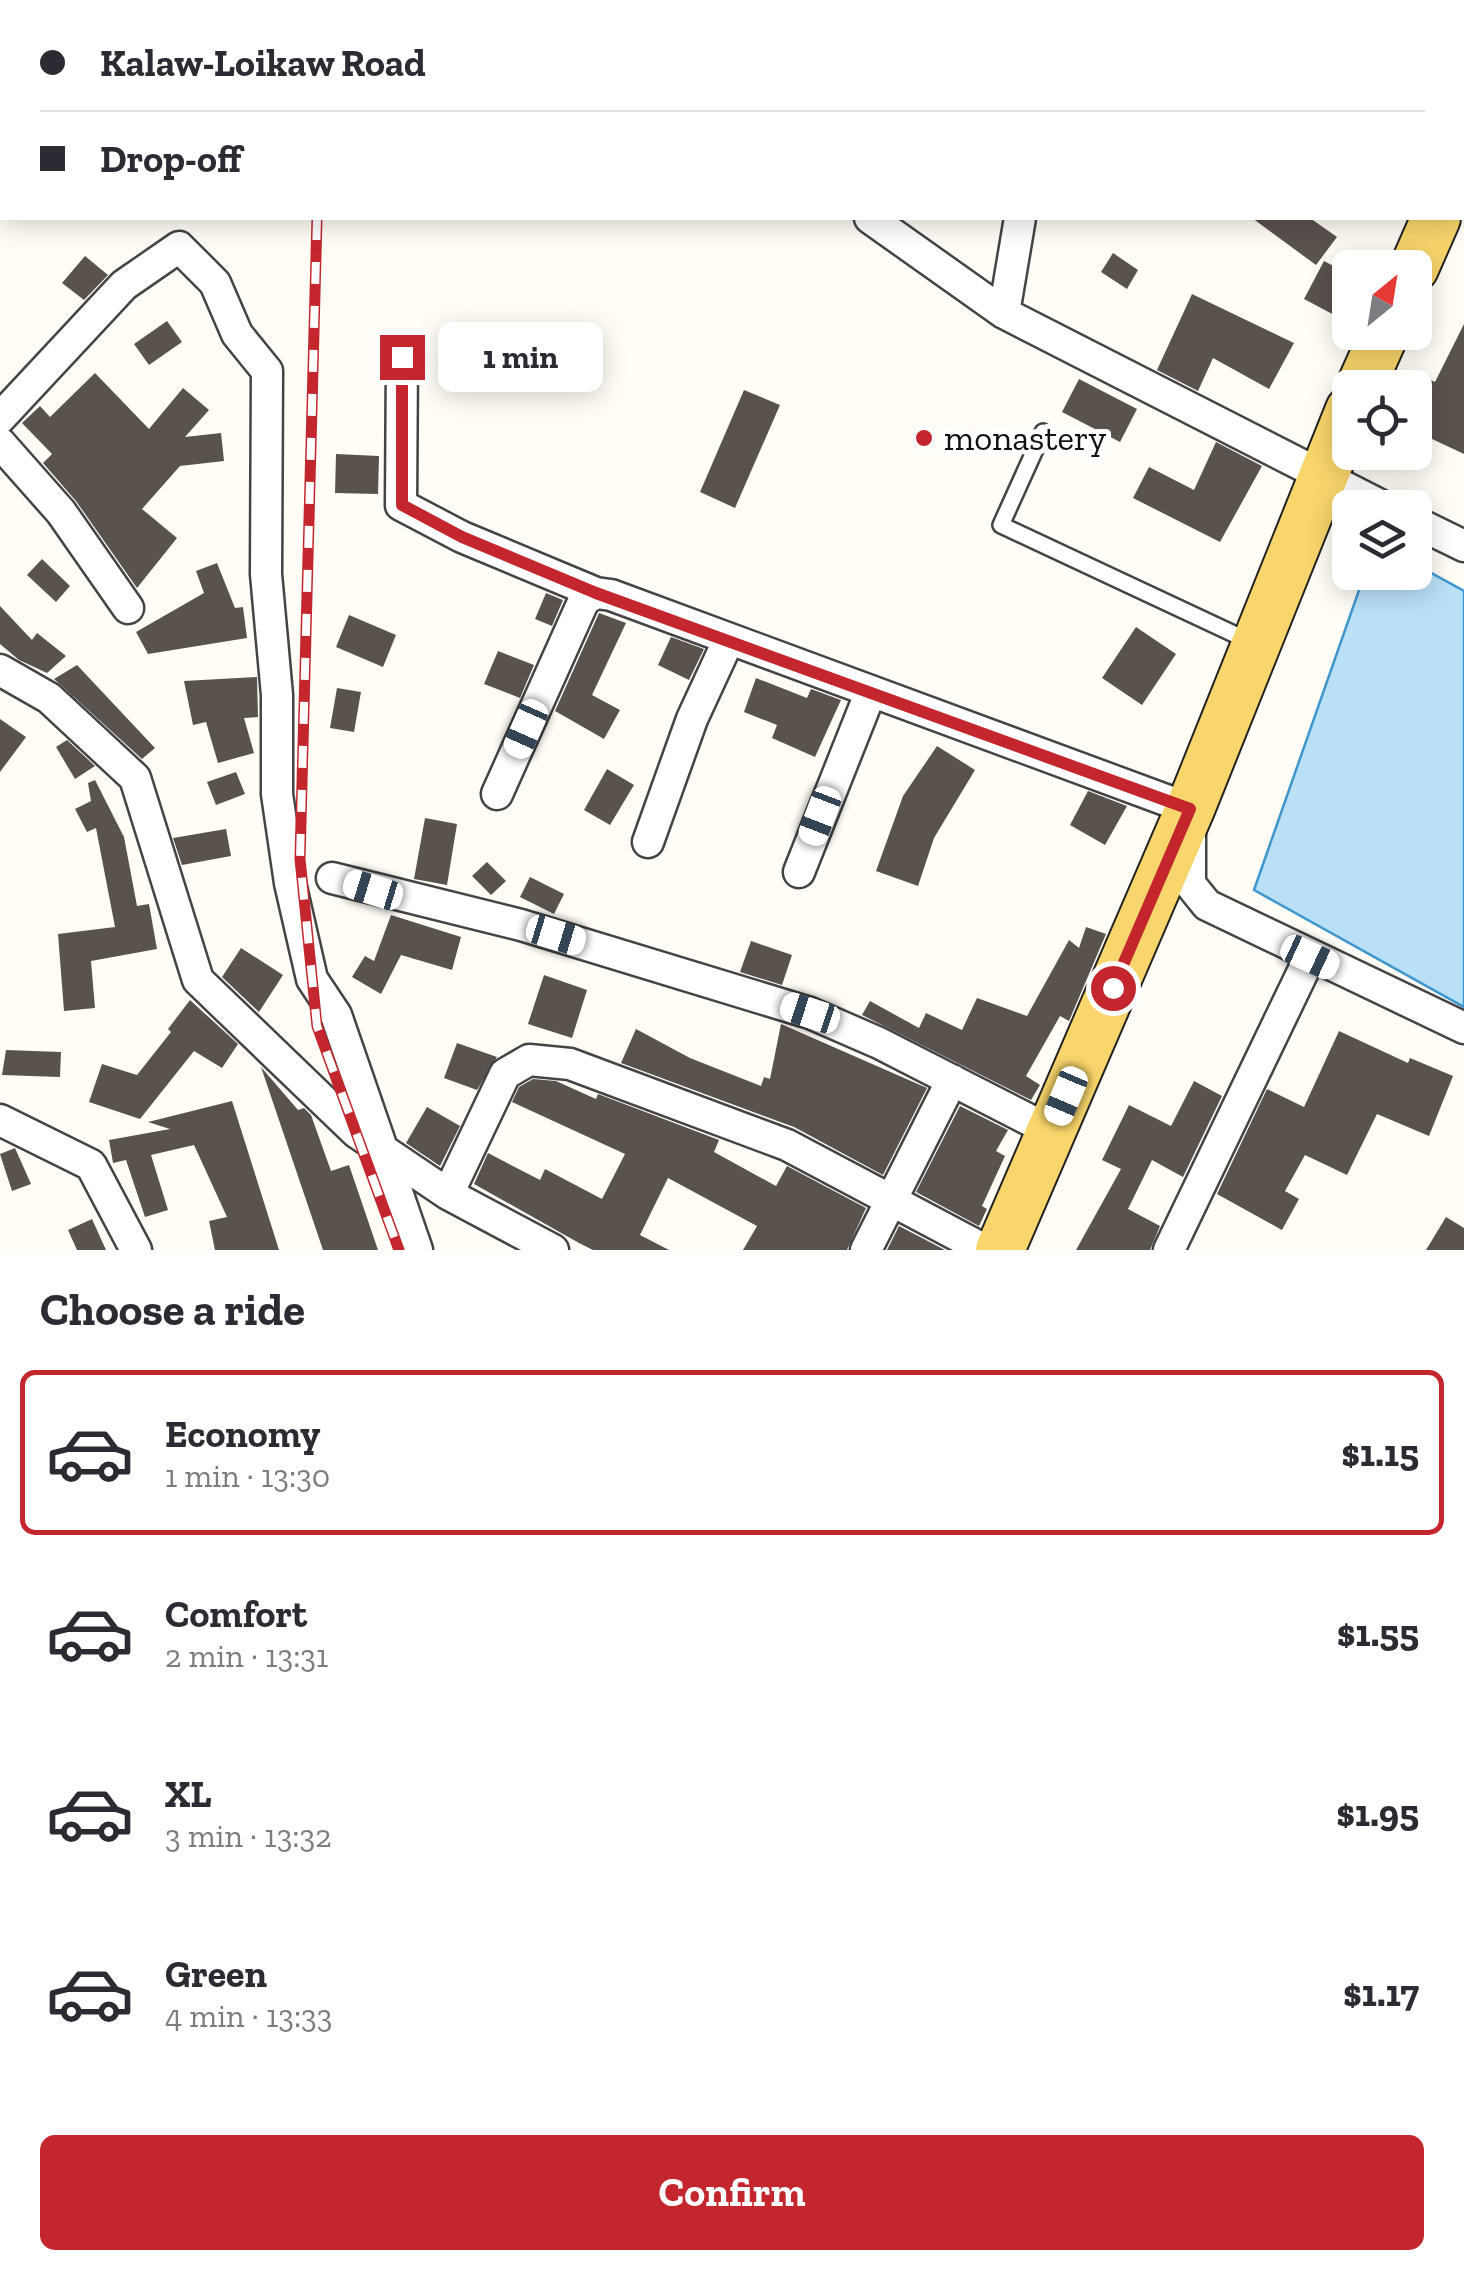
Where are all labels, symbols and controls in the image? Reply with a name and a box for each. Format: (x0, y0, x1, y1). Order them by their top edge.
text: Kalaw-Loikaw Road (100, 40, 426, 86)
text: Drop-off (100, 136, 241, 182)
north arrow (1332, 250, 1432, 350)
map controls (1332, 250, 1432, 590)
callout: 1 min (437, 322, 602, 392)
route end (380, 335, 425, 380)
text: 1 min (483, 338, 558, 376)
button: locate (1332, 370, 1432, 470)
place label: monastery (944, 417, 1107, 459)
marker: monastery (913, 427, 935, 449)
button: layers (1332, 490, 1432, 590)
car (500, 695, 552, 763)
car (795, 783, 845, 849)
car (340, 867, 406, 913)
car (523, 912, 589, 958)
car (1276, 931, 1344, 983)
route start (1091, 966, 1136, 1011)
car (777, 989, 843, 1037)
car (1040, 1063, 1092, 1129)
text: Choose a ride (40, 1283, 305, 1337)
icon: car (45, 1408, 135, 1498)
text: Economy (165, 1411, 320, 1457)
text: $1.15 (1341, 1430, 1419, 1476)
text: 1 min · 13:30 (165, 1457, 330, 1495)
icon: car (45, 1588, 135, 1678)
text: Comfort (165, 1591, 307, 1637)
text: $1.55 (1337, 1610, 1419, 1656)
text: 2 min · 13:31 (165, 1637, 328, 1675)
icon: car (45, 1768, 135, 1858)
text: XL (165, 1771, 212, 1817)
text: $1.95 (1336, 1790, 1419, 1836)
text: 3 min · 13:32 (165, 1817, 332, 1855)
icon: car (45, 1948, 135, 2038)
text: Green (165, 1951, 267, 1997)
text: $1.17 (1343, 1970, 1419, 2016)
text: 4 min · 13:33 (165, 1997, 332, 2035)
button: Confirm (40, 2135, 1424, 2250)

